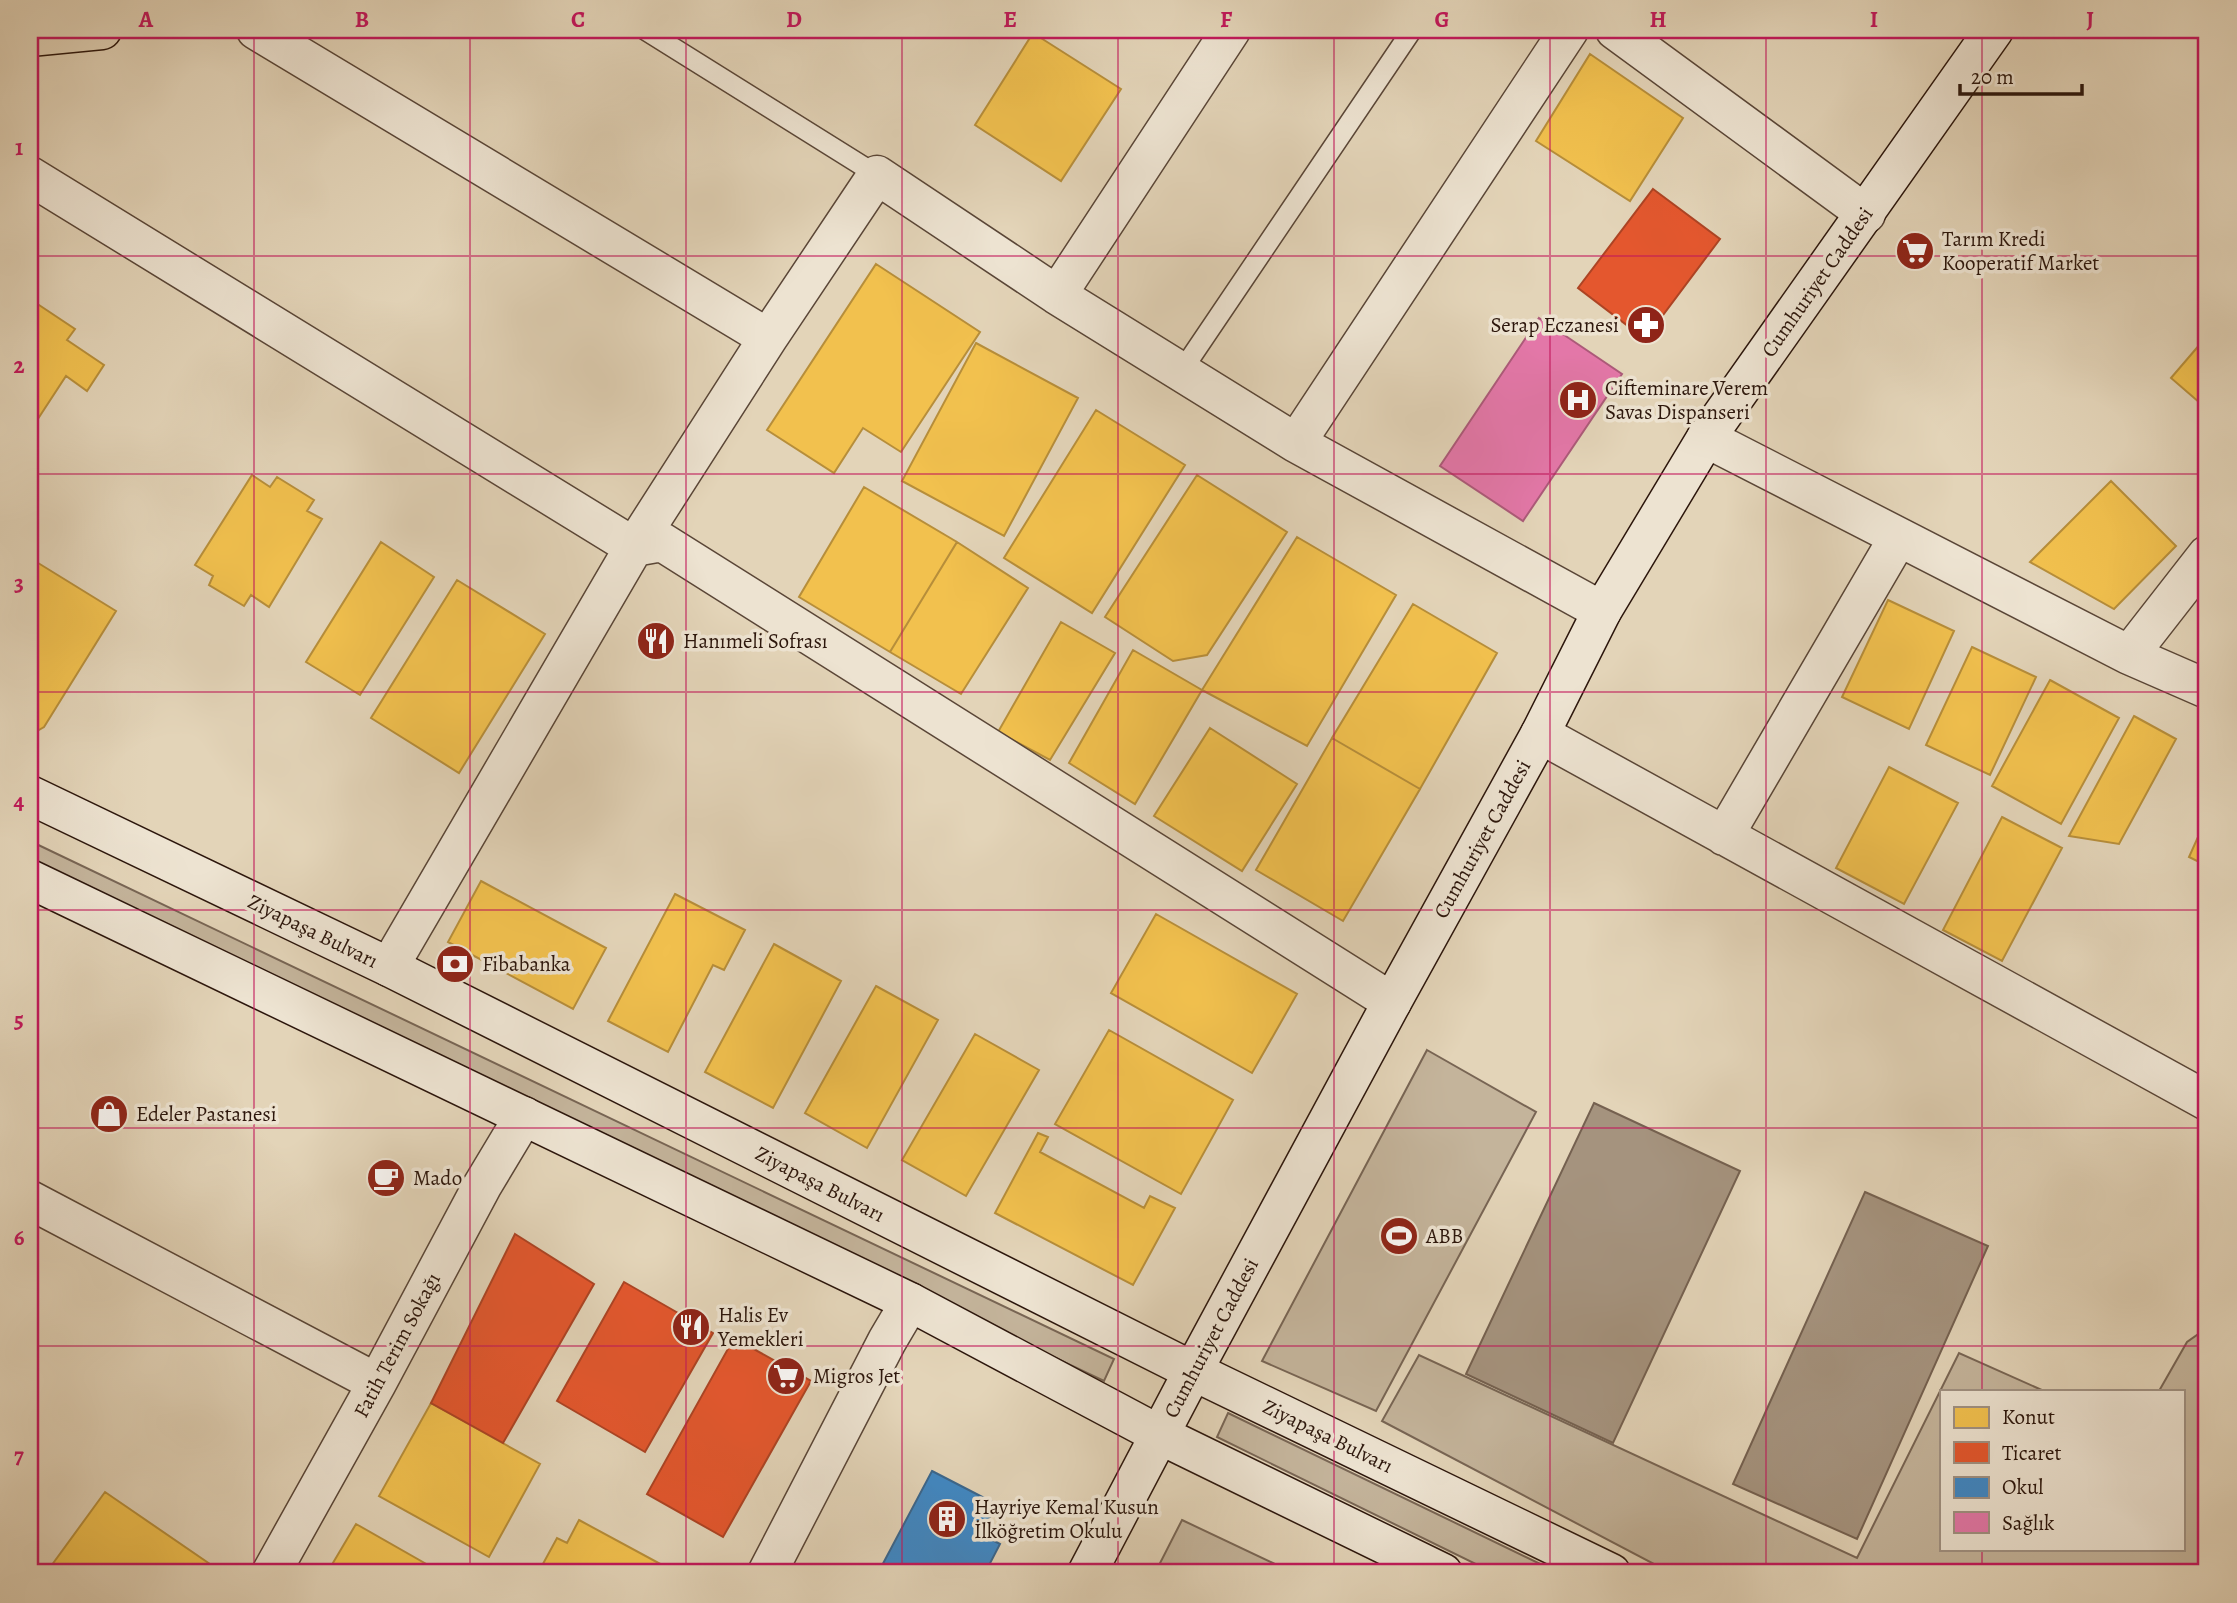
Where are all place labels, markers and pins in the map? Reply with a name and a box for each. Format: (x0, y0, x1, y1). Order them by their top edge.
place label: Tarım Kredi Kooperatif Market (1942, 225, 2099, 277)
supermarket icon: Tarım Kredi Kooperatif Market (1894, 230, 1936, 272)
pharmacy icon: Serap Eczanesi (1625, 304, 1667, 346)
place label: Serap Eczanesi (1491, 311, 1619, 339)
place label: Cifteminare Verem Savas Dispanseri (1605, 374, 1768, 426)
hospital icon: Cifteminare Verem Savas Dispanseri (1557, 379, 1599, 421)
restaurant icon: Hanımeli Sofrası (635, 620, 677, 662)
place label: Hanımeli Sofrası (683, 627, 828, 655)
bank icon: Fibabanka (434, 943, 476, 985)
place label: Fibabanka (482, 950, 571, 978)
shop icon: Edeler Pastanesi (88, 1093, 130, 1135)
place label: Edeler Pastanesi (136, 1100, 277, 1128)
cafe icon: Mado (365, 1157, 407, 1199)
place label: Mado (413, 1164, 462, 1192)
sports icon: ABB (1378, 1215, 1420, 1257)
place label: ABB (1425, 1222, 1463, 1250)
place label: Halis Ev Yemekleri (717, 1301, 804, 1353)
restaurant icon: Halis Ev Yemekleri (670, 1306, 712, 1348)
supermarket icon: Migros Jet (765, 1355, 807, 1397)
place label: Migros Jet (813, 1362, 900, 1390)
place label: Hayriye Kemal Kusun İlköğretim Okulu (974, 1493, 1159, 1545)
building icon: Hayriye Kemal Kusun İlköğretim Okulu (926, 1498, 968, 1540)

